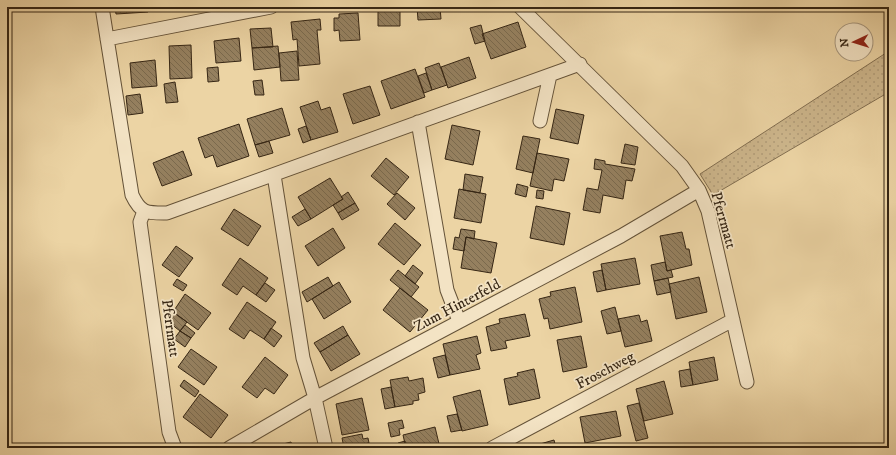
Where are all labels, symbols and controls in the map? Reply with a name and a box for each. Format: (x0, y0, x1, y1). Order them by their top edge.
north arrow (834, 22, 874, 62)
text: N (838, 38, 852, 48)
street label: Pferrmatt (706, 190, 741, 251)
street label: Zum Hinterfeld (411, 274, 504, 336)
street label: Pferrmatt (157, 298, 184, 358)
street label: Froschweg (573, 347, 638, 394)

